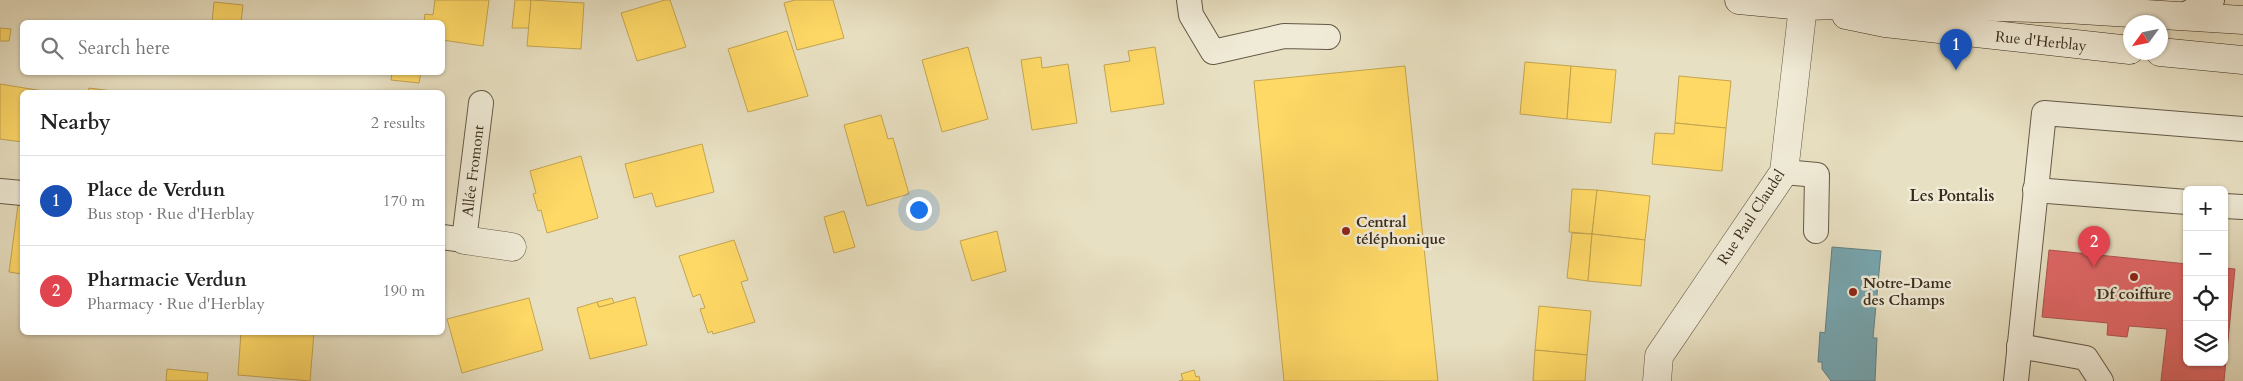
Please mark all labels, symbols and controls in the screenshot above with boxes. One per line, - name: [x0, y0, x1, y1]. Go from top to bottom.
- north arrow: [2123, 15, 2168, 60]
- search box: [20, 20, 445, 75]
- street label: Rue d'Herblay: [1994, 26, 2088, 56]
- pin: 1: [1940, 29, 1972, 70]
- icon: search: [38, 34, 66, 62]
- text: Search here: [78, 35, 170, 61]
- text: Nearby: [40, 108, 111, 137]
- text: 2 results: [371, 112, 425, 134]
- street label: Allée Fromont: [457, 124, 489, 218]
- street label: Rue Paul Claudel: [1713, 165, 1789, 268]
- text: Place de Verdun: [87, 177, 225, 203]
- district label: Les Pontalis: [1910, 185, 1994, 207]
- map controls: [2183, 186, 2228, 366]
- button: +: [2183, 186, 2228, 231]
- text: 1: [52, 190, 60, 212]
- text: 170 m: [383, 190, 425, 212]
- your location: [906, 197, 932, 223]
- text: Bus stop · Rue d'Herblay: [87, 203, 255, 225]
- place label: Central téléphonique: [1356, 212, 1446, 249]
- marker: Central téléphonique: [1340, 225, 1352, 237]
- pin: 2: [2078, 226, 2110, 267]
- button: −: [2183, 231, 2228, 276]
- text: Pharmacie Verdun: [87, 267, 247, 293]
- marker: Df coiffure: [2128, 271, 2140, 283]
- place label: Notre-Dame des Champs: [1863, 273, 1952, 310]
- button: locate: [2183, 276, 2228, 321]
- text: 2: [52, 280, 60, 302]
- text: 190 m: [383, 280, 425, 302]
- place label: Df coiffure: [2097, 284, 2171, 304]
- marker: Notre-Dame des Champs: [1847, 286, 1859, 298]
- text: Pharmacy · Rue d'Herblay: [87, 293, 265, 315]
- button: layers: [2183, 321, 2228, 366]

